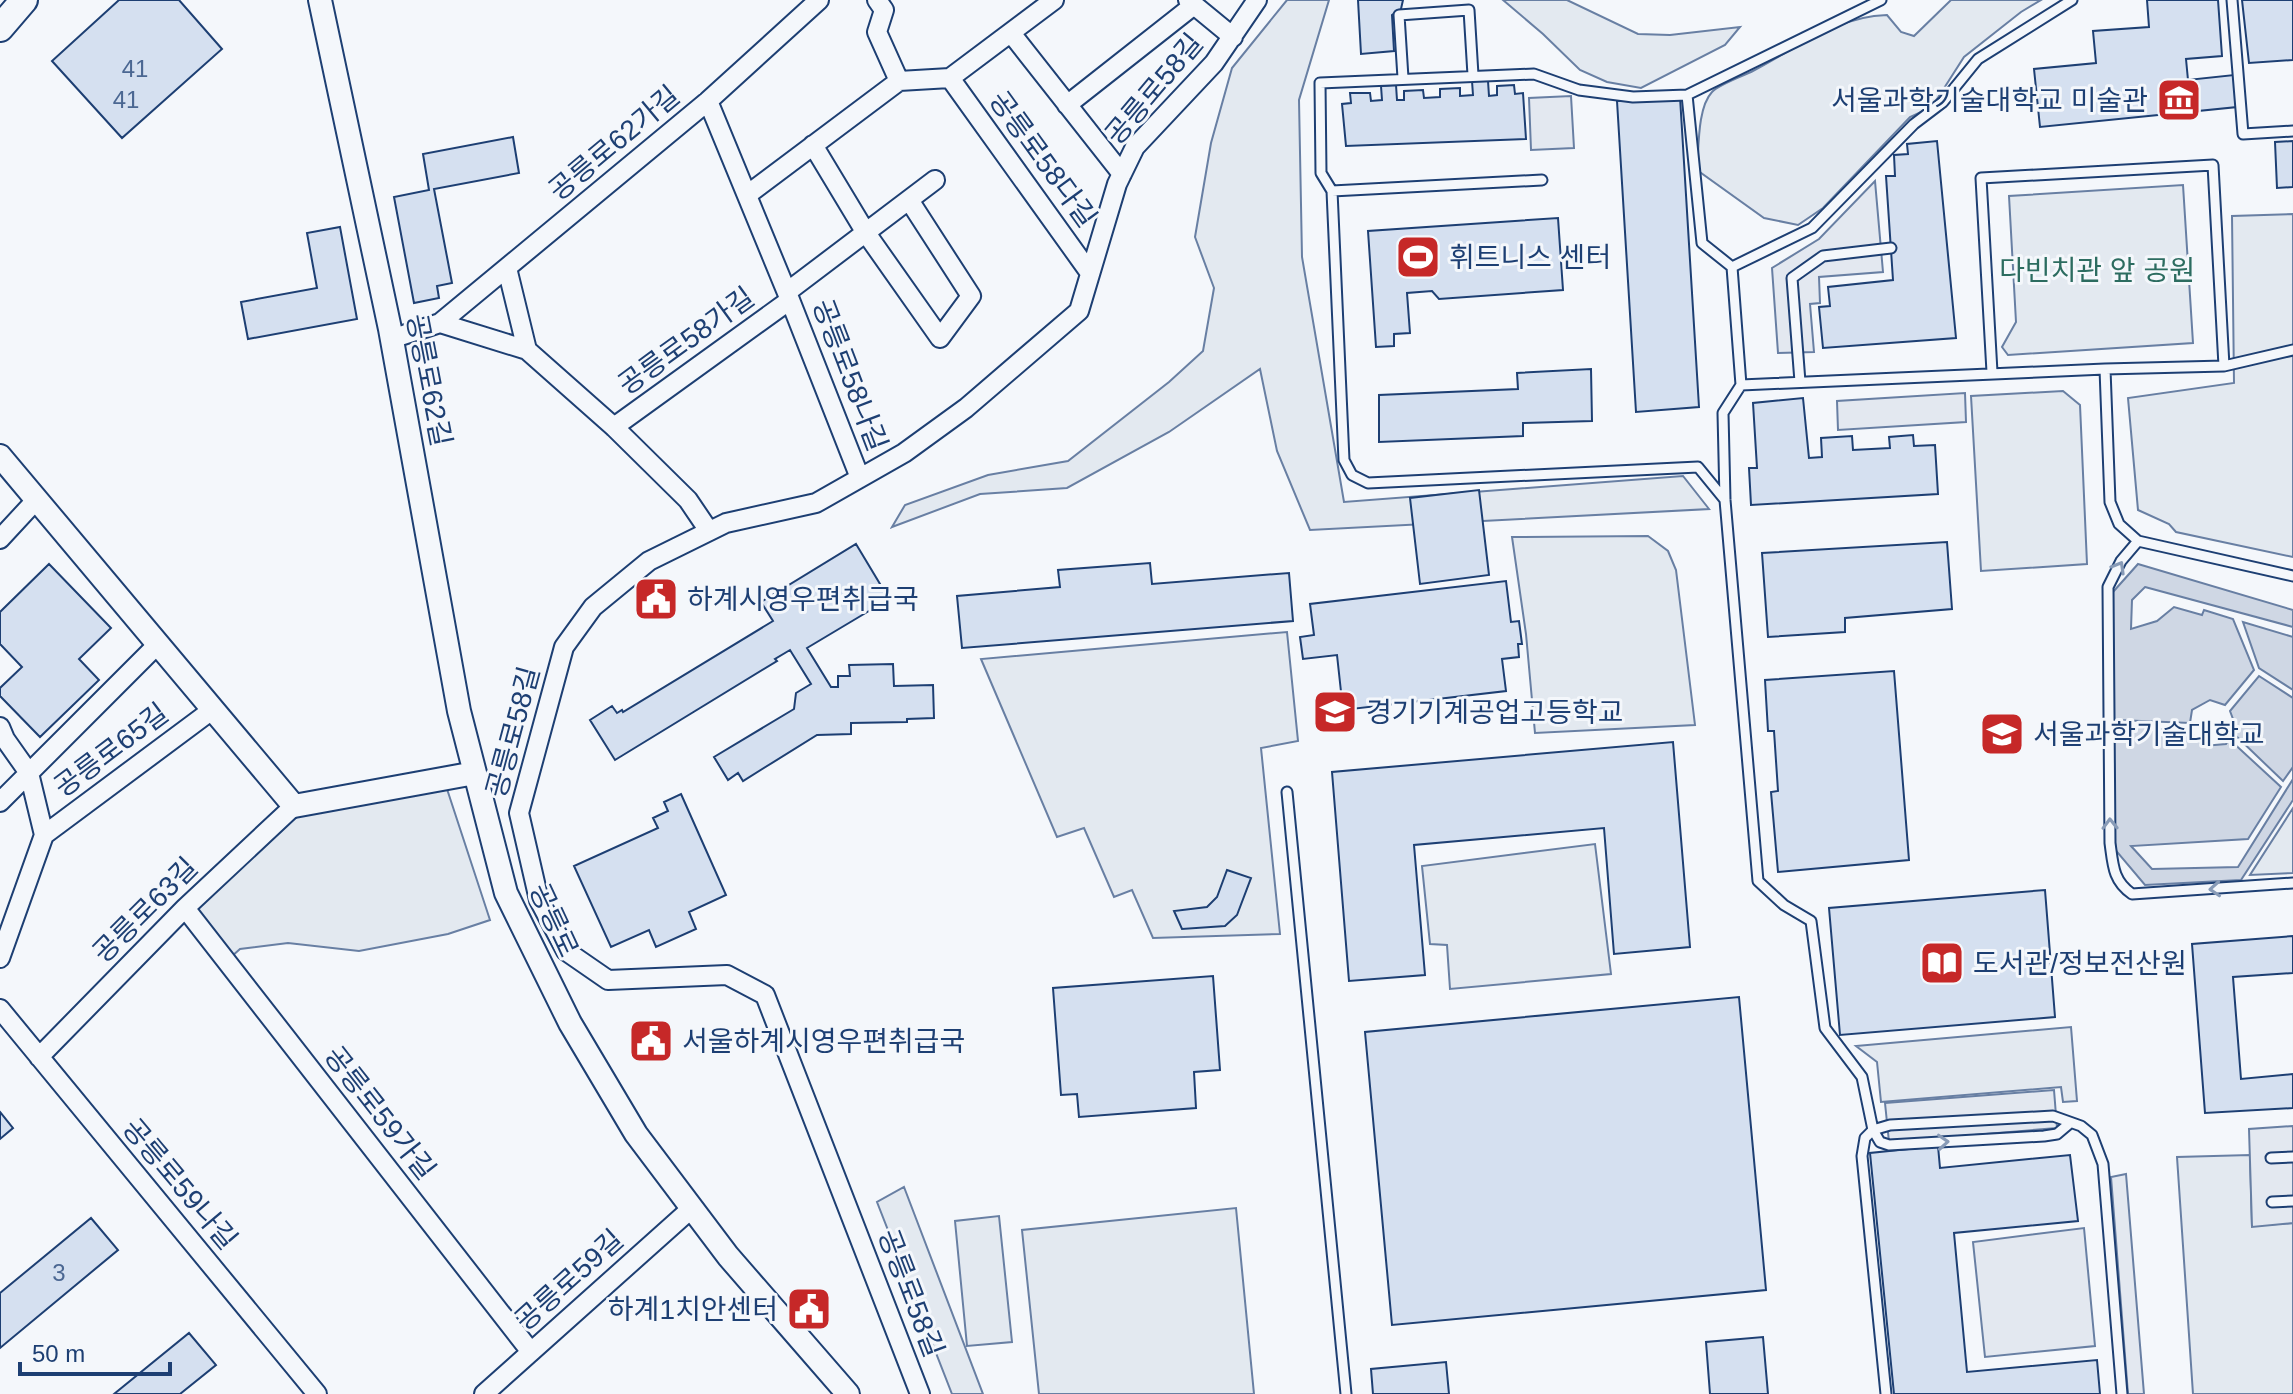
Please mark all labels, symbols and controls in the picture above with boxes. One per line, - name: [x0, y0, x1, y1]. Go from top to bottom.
- street label: 공릉로58길: [1099, 28, 1209, 150]
- house number: 41: [122, 55, 148, 82]
- museum icon: 서울과학기술대학교 미술관: [2155, 76, 2203, 124]
- street label: 공릉로62가길: [543, 80, 685, 206]
- street label: 공릉로58다길: [983, 85, 1103, 233]
- place label: 서울과학기술대학교 미술관: [1831, 85, 2148, 116]
- house number: 41: [113, 86, 139, 113]
- sports icon: 휘트니스 센터: [1394, 233, 1442, 281]
- place label: 휘트니스 센터: [1449, 242, 1611, 273]
- park label: 다빈치관 앞 공원: [1999, 255, 2195, 286]
- street label: 공릉로58가길: [612, 281, 760, 401]
- street label: 공릉로58나길: [807, 295, 893, 455]
- street label: 공릉로62길: [401, 311, 457, 449]
- one-way arrow: [2109, 561, 2125, 576]
- public building icon: 하계시영우편취급국: [632, 575, 680, 623]
- place label: 하계시영우편취급국: [687, 584, 919, 615]
- street label: 공릉로58길: [481, 663, 545, 801]
- school or university icon: 경기기계공업고등학교: [1311, 688, 1359, 736]
- street label: 공릉로65길: [48, 697, 174, 803]
- place label: 경기기계공업고등학교: [1366, 697, 1624, 728]
- school or university icon: 서울과학기술대학교: [1978, 710, 2026, 758]
- place label: 서울과학기술대학교: [2033, 719, 2265, 750]
- one-way arrow: [2101, 817, 2118, 830]
- street label: 공릉로63길: [87, 852, 203, 968]
- street label: 공릉로: [524, 878, 584, 962]
- one-way arrow: [2208, 880, 2221, 897]
- library icon: 도서관/정보전산원: [1918, 939, 1966, 987]
- place label: 도서관/정보전산원: [1973, 948, 2187, 979]
- public building icon: 서울하계시영우편취급국: [627, 1017, 675, 1065]
- place label: 서울하계시영우편취급국: [682, 1026, 965, 1057]
- street label: 공릉로59가길: [319, 1040, 441, 1186]
- street label: 공릉로59나길: [117, 1113, 243, 1255]
- one-way arrow: [1937, 1134, 1950, 1151]
- street label: 공릉로59길: [509, 1224, 629, 1336]
- street label: 공릉로58길: [872, 1225, 950, 1361]
- house number: 3: [52, 1259, 66, 1286]
- public building icon: 하계1치안센터: [785, 1285, 833, 1333]
- place label: 하계1치안센터: [608, 1294, 778, 1325]
- scale bar: [20, 1326, 170, 1376]
- text: 50 m: [32, 1340, 85, 1367]

